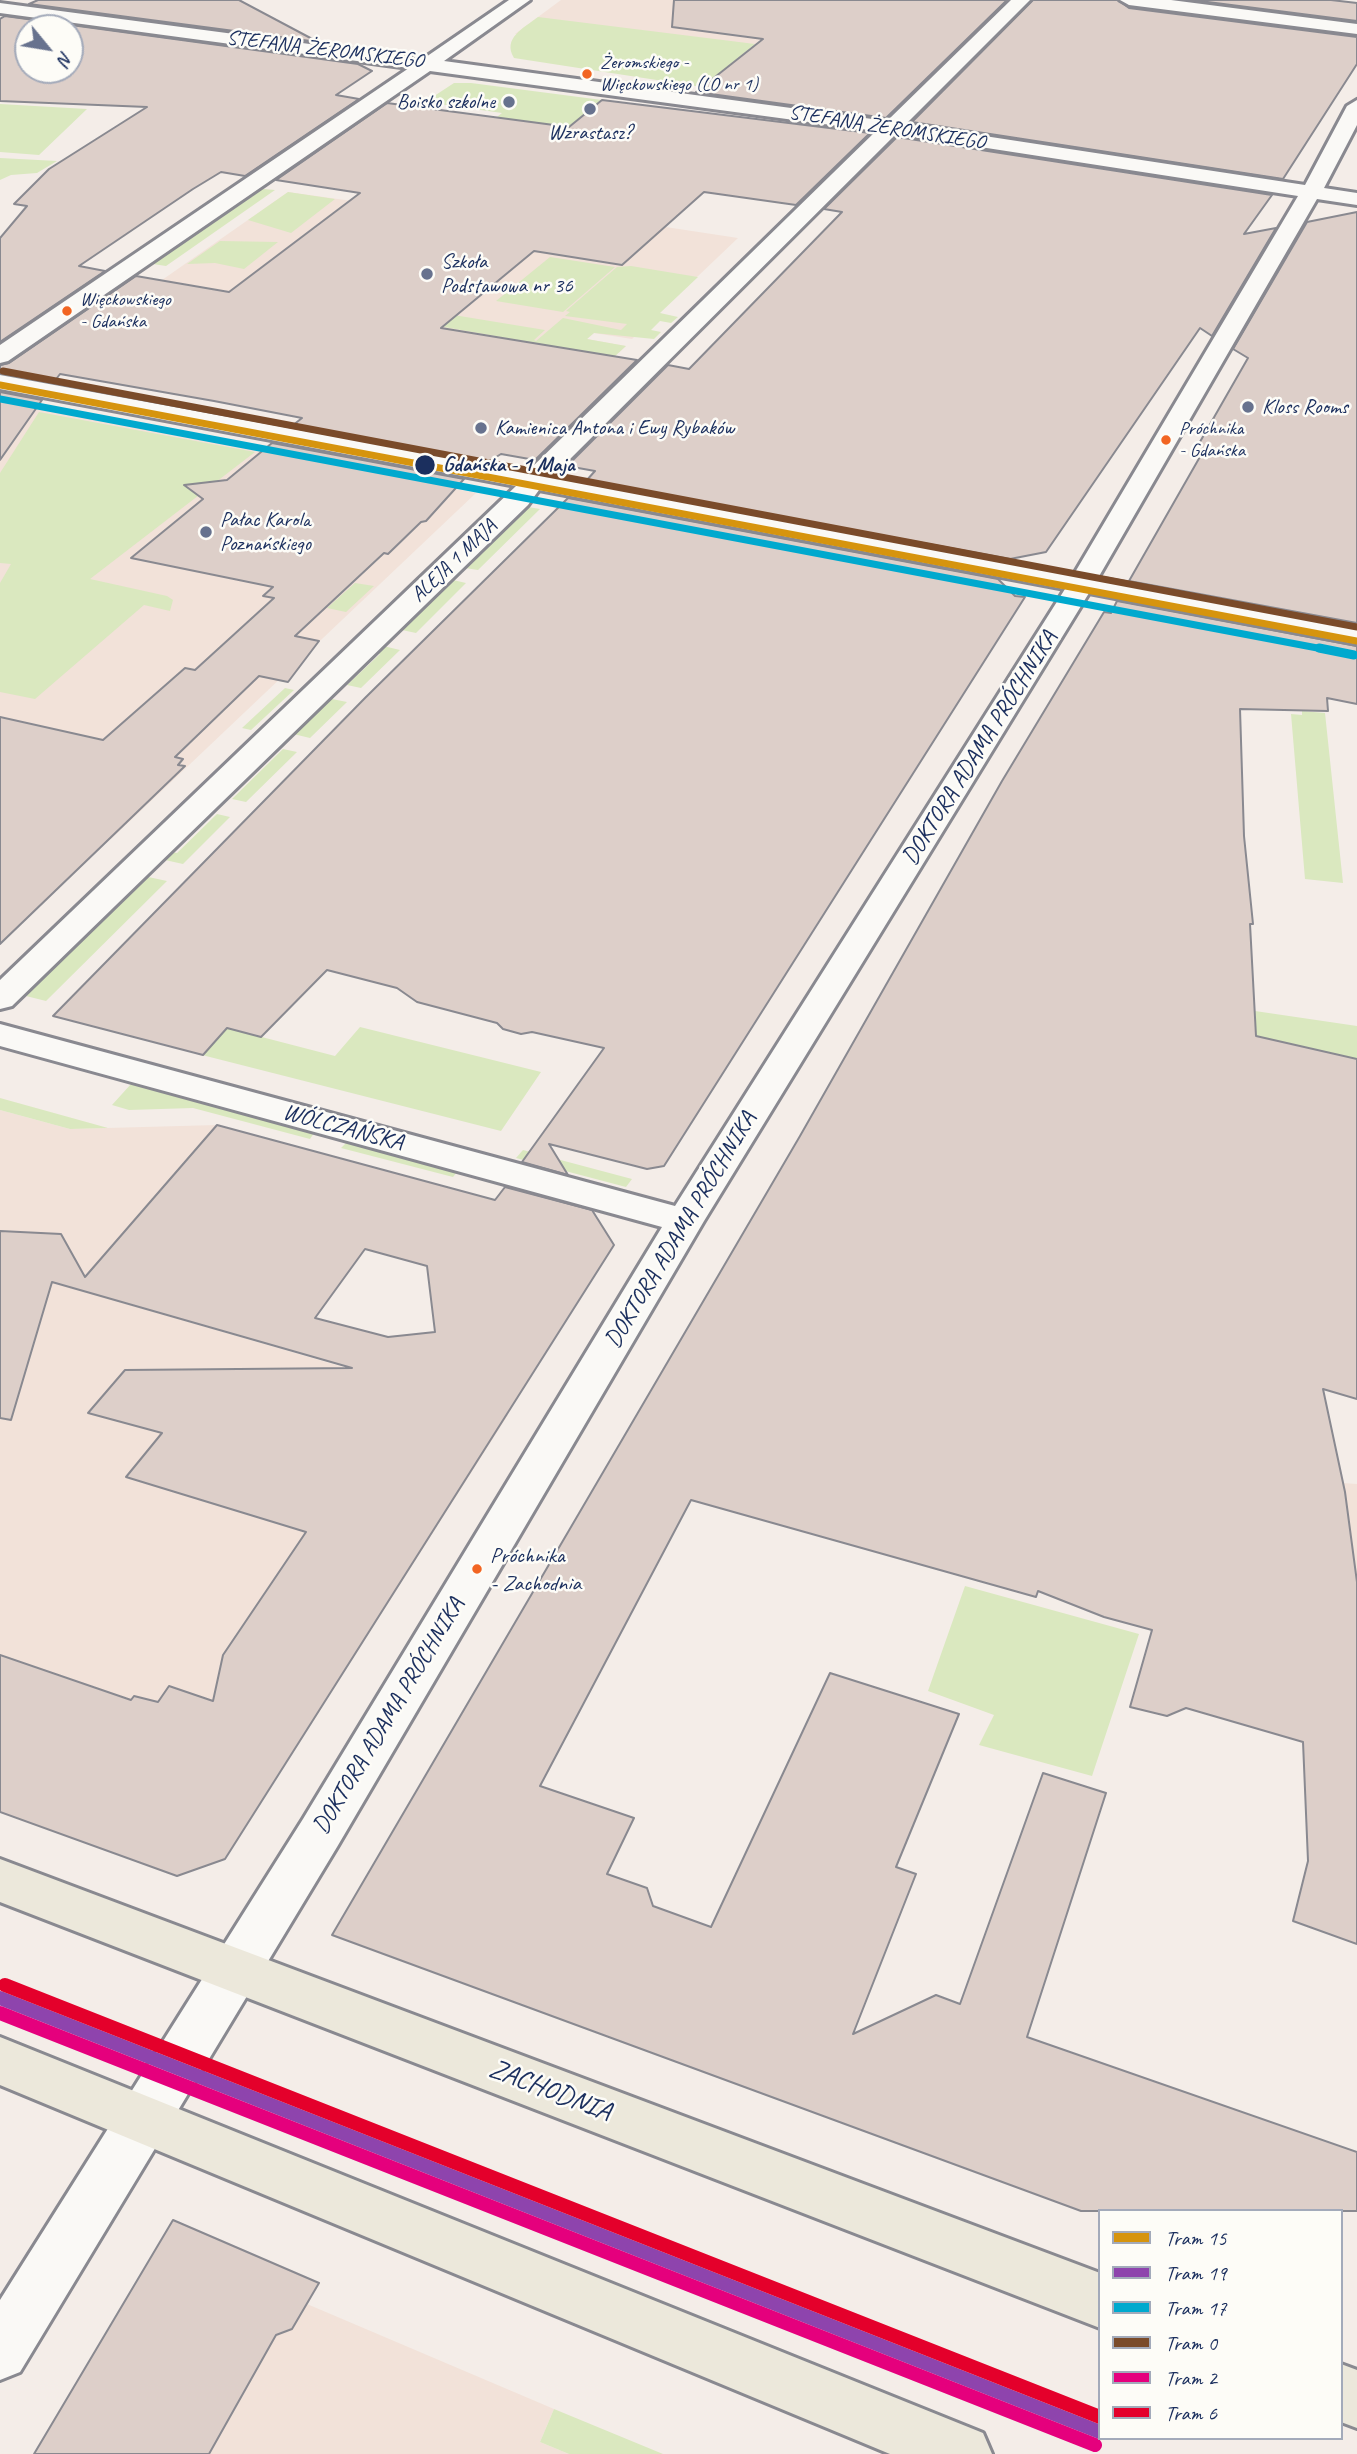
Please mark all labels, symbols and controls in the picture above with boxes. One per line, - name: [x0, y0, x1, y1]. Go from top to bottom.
- north arrow: [14, 14, 84, 84]
- street label: STEFANA ŻEROMSKIEGO: [225, 25, 425, 75]
- text: N: [52, 47, 79, 70]
- place label: Żeromskiego - Więckowskiego (LO nr 1): [600, 52, 758, 96]
- marker: Żeromskiego - Więckowskiego (LO nr 1): [580, 67, 594, 81]
- place label: Boisko szkolne: [397, 89, 495, 115]
- marker: Boisko szkolne: [501, 94, 517, 110]
- street label: STEFANA ŻEROMSKIEGO: [787, 100, 987, 156]
- marker: Wzrastasz?: [582, 101, 598, 117]
- place label: Wzrastasz?: [548, 120, 632, 146]
- place label: Szkoła Podstawowa nr 36: [441, 249, 573, 299]
- marker: Szkoła Podstawowa nr 36: [419, 266, 435, 282]
- place label: Więckowskiego - Gdańska: [80, 289, 171, 333]
- marker: Więckowskiego - Gdańska: [60, 304, 74, 318]
- place label: Kloss Rooms: [1262, 394, 1348, 420]
- marker: Kloss Rooms: [1240, 399, 1256, 415]
- place label: Kamienica Antona i Ewy Rybaków: [495, 415, 734, 441]
- place label: Próchnika - Gdańska: [1179, 418, 1245, 462]
- marker: Kamienica Antona i Ewy Rybaków: [473, 420, 489, 436]
- marker: Próchnika - Gdańska: [1159, 433, 1173, 447]
- place label: Gdańska - 1 Maja: [443, 452, 575, 478]
- marker: Gdańska - 1 Maja: [413, 453, 437, 477]
- place label: Pałac Karola Poznańskiego: [220, 507, 311, 557]
- street label: ALEJA 1 MAJA: [406, 514, 502, 608]
- marker: Pałac Karola Poznańskiego: [198, 524, 214, 540]
- street label: DOKTORA ADAMA PRÓCHNIKA: [896, 626, 1064, 870]
- street label: WÓLCZAŃSKA: [280, 1098, 406, 1158]
- street label: DOKTORA ADAMA PRÓCHNIKA: [599, 1107, 763, 1353]
- place label: Próchnika - Zachodnia: [490, 1543, 581, 1594]
- marker: Próchnika - Zachodnia: [470, 1562, 484, 1576]
- street label: DOKTORA ADAMA PRÓCHNIKA: [307, 1593, 471, 1839]
- street label: ZACHODNIA: [484, 2052, 616, 2130]
- legend: [1098, 2209, 1343, 2440]
- text: Tram 15: [1165, 2225, 1226, 2251]
- text: Tram 19: [1165, 2260, 1226, 2286]
- text: Tram 17: [1165, 2295, 1226, 2321]
- text: Tram 0: [1165, 2330, 1217, 2356]
- text: Tram 2: [1165, 2365, 1217, 2391]
- text: Tram 6: [1165, 2400, 1217, 2426]

